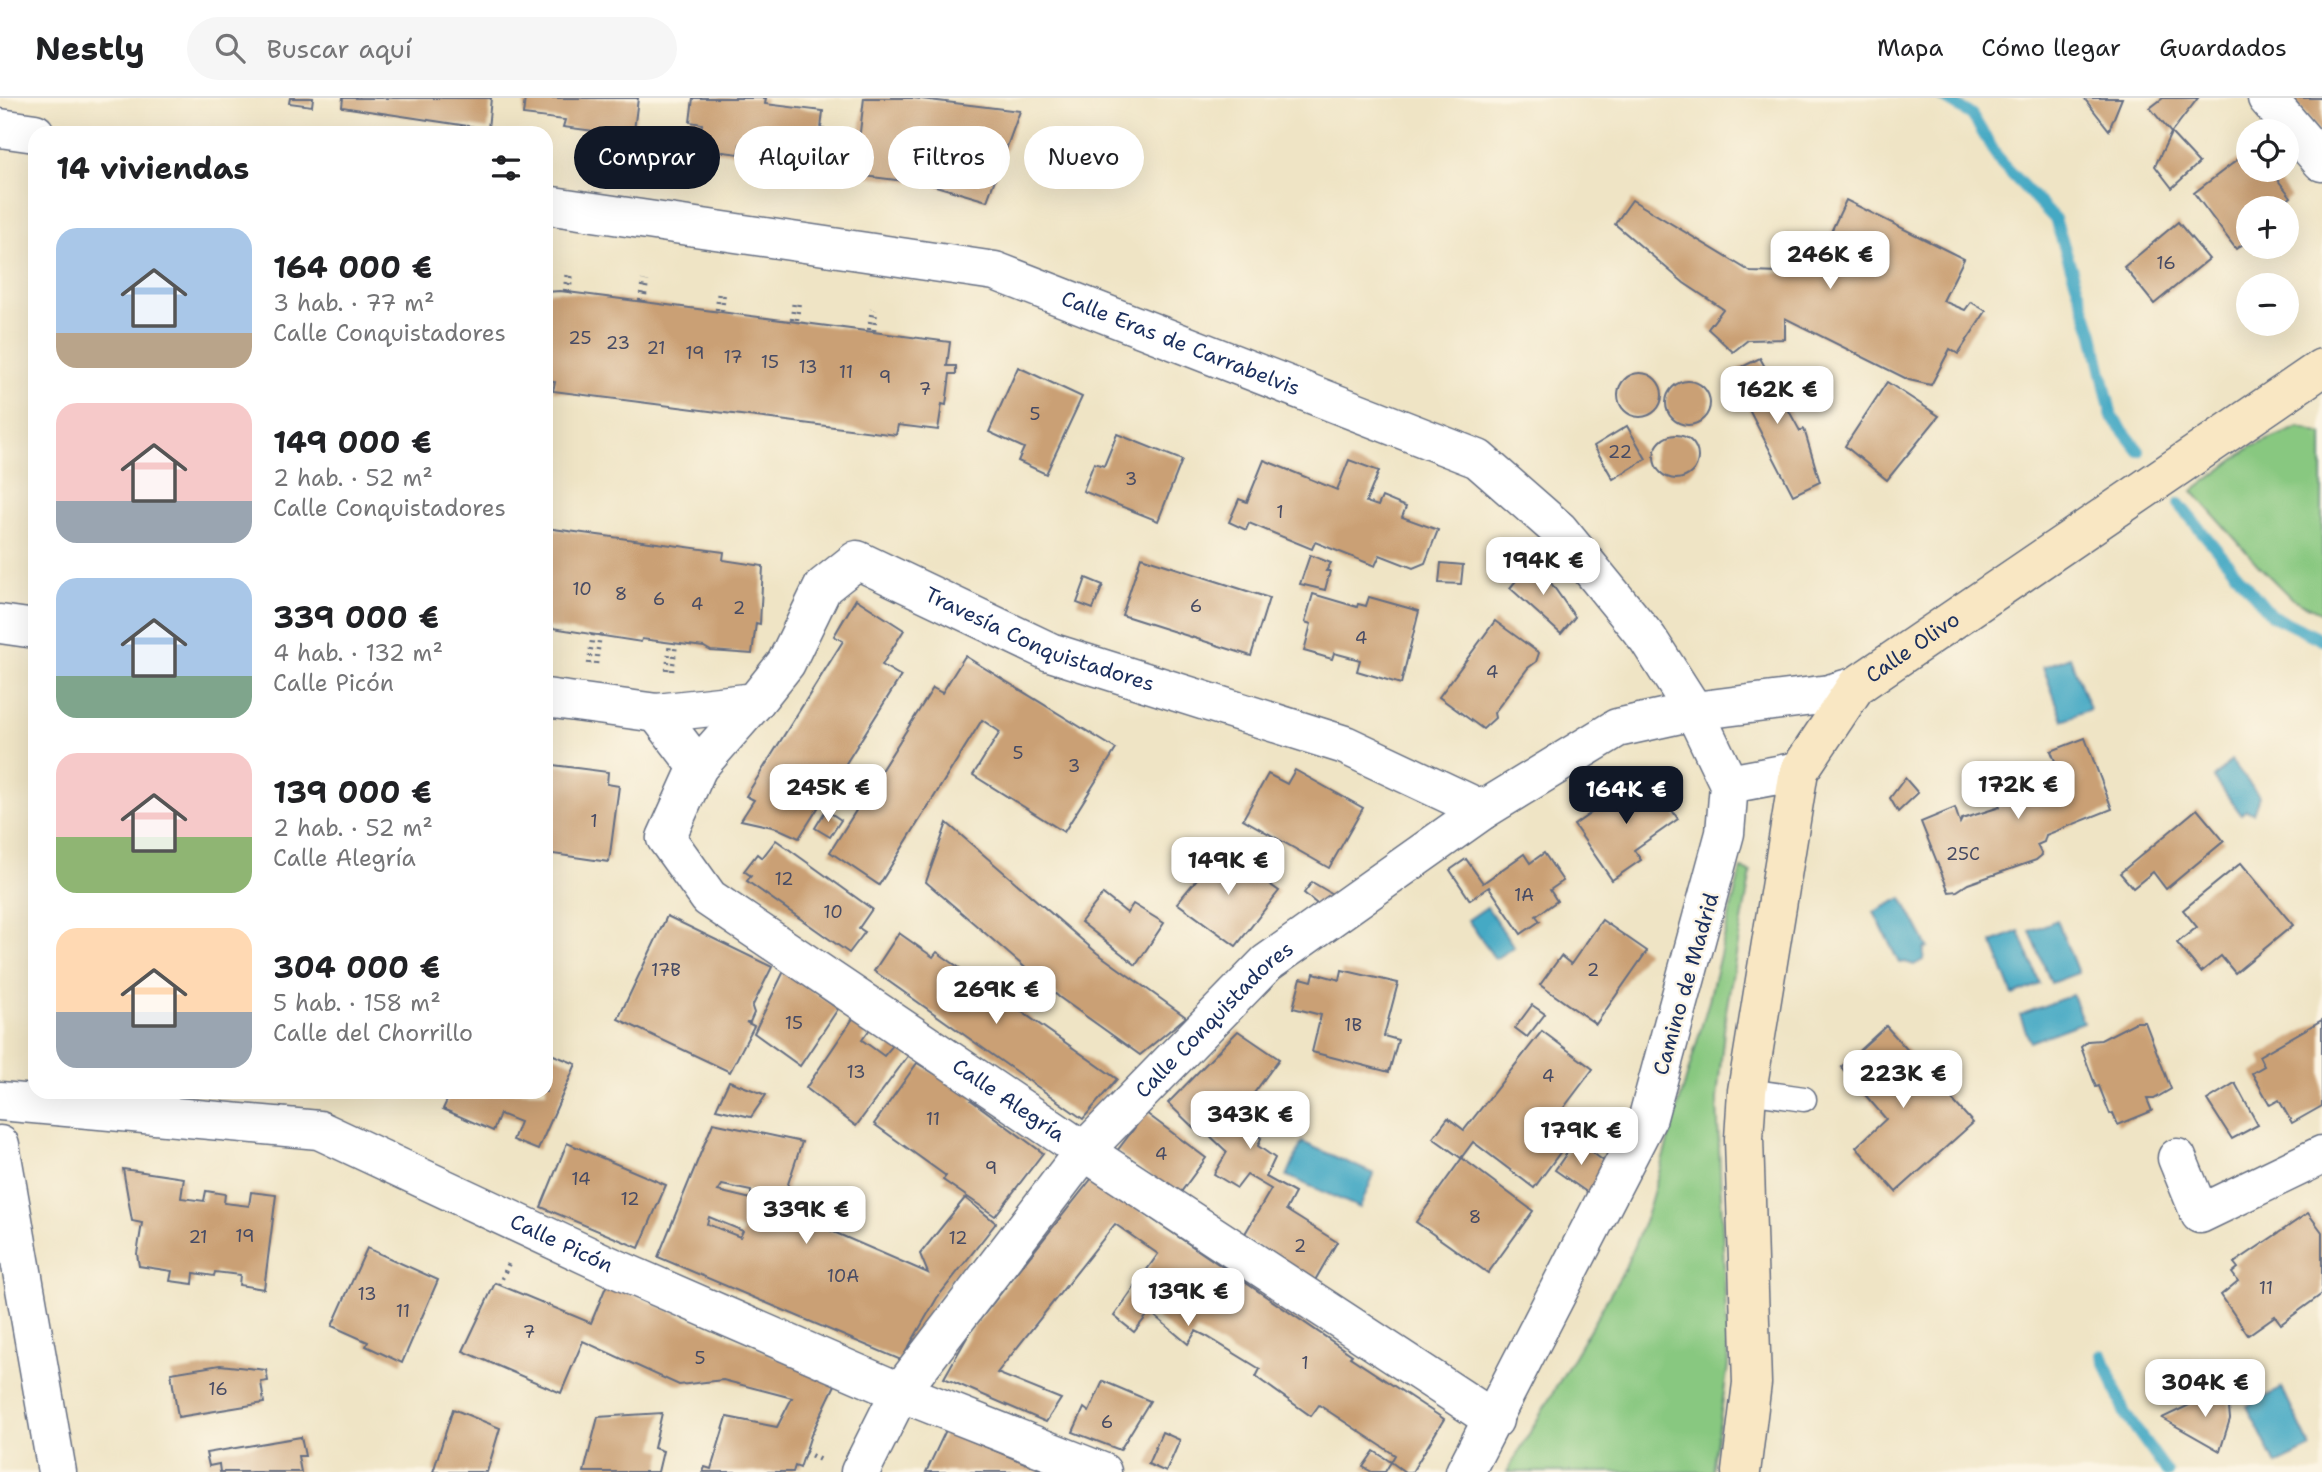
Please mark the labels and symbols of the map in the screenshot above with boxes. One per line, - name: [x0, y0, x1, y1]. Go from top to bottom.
- pin: 246K €: [1773, 232, 1887, 291]
- house number: 16: [2156, 251, 2176, 275]
- street label: Calle Eras de Carrabelvis: [1057, 284, 1304, 402]
- house number: 25: [568, 326, 592, 350]
- house number: 23: [606, 331, 630, 355]
- house number: 21: [646, 336, 666, 360]
- house number: 19: [685, 341, 705, 365]
- house number: 17: [723, 345, 743, 369]
- house number: 15: [761, 350, 779, 374]
- house number: 13: [798, 355, 818, 379]
- house number: 11: [839, 360, 853, 384]
- house number: 9: [879, 365, 891, 389]
- pin: 162K €: [1720, 366, 1834, 426]
- house number: 7: [919, 377, 931, 401]
- house number: 5: [1029, 402, 1041, 426]
- house number: 22: [1608, 440, 1632, 464]
- house number: 3: [1125, 467, 1137, 491]
- house number: 1: [1276, 500, 1284, 524]
- pin: 194K €: [1486, 538, 1600, 597]
- house number: 10: [572, 577, 592, 601]
- street label: Travesía Conquistadores: [920, 580, 1158, 698]
- house number: 8: [615, 582, 627, 606]
- house number: 6: [653, 587, 665, 611]
- house number: 4: [691, 592, 703, 616]
- house number: 6: [1190, 594, 1202, 618]
- house number: 2: [733, 596, 745, 620]
- street label: Calle Olivo: [1860, 605, 1965, 689]
- house number: 4: [1355, 626, 1367, 650]
- house number: 4: [1486, 660, 1498, 684]
- house number: 5: [1012, 741, 1024, 765]
- house number: 3: [1068, 754, 1080, 778]
- pin: 172K €: [1961, 762, 2075, 821]
- pin: 245K €: [771, 764, 885, 824]
- pin: 164K €: [1569, 766, 1683, 826]
- house number: 1: [590, 809, 598, 833]
- pin: 149K €: [1171, 838, 1285, 897]
- house number: 25C: [1946, 842, 1980, 866]
- house number: 12: [774, 867, 794, 891]
- house number: 1A: [1514, 883, 1534, 907]
- street label: Camino de Madrid: [1647, 890, 1725, 1078]
- house number: 10: [823, 900, 843, 924]
- street label: Calle Conquistadores: [1129, 935, 1299, 1104]
- house number: 17B: [651, 958, 681, 982]
- house number: 2: [1587, 958, 1599, 982]
- pin: 269K €: [939, 967, 1053, 1026]
- house number: 15: [785, 1011, 803, 1035]
- house number: 1B: [1344, 1013, 1362, 1037]
- pin: 223K €: [1846, 1051, 1960, 1110]
- street label: Calle Alegría: [947, 1052, 1071, 1148]
- house number: 13: [846, 1060, 866, 1084]
- house number: 4: [1542, 1064, 1554, 1088]
- pin: 343K €: [1193, 1091, 1307, 1151]
- house number: 11: [926, 1107, 940, 1131]
- pin: 179K €: [1524, 1108, 1638, 1167]
- house number: 4: [1155, 1142, 1167, 1166]
- house number: 9: [985, 1156, 997, 1180]
- house number: 14: [571, 1167, 591, 1191]
- pin: 339K €: [749, 1186, 863, 1246]
- house number: 12: [620, 1187, 640, 1211]
- house number: 8: [1469, 1205, 1481, 1229]
- street label: Calle Picón: [506, 1207, 618, 1279]
- house number: 19: [235, 1224, 255, 1248]
- house number: 21: [188, 1225, 208, 1249]
- house number: 12: [948, 1226, 968, 1250]
- house number: 2: [1294, 1234, 1306, 1258]
- house number: 10A: [827, 1264, 859, 1288]
- pin: 139K €: [1131, 1268, 1245, 1328]
- house number: 11: [2259, 1276, 2273, 1300]
- house number: 13: [357, 1282, 377, 1306]
- house number: 11: [396, 1299, 410, 1323]
- house number: 7: [523, 1320, 535, 1344]
- house number: 5: [694, 1346, 706, 1370]
- house number: 1: [1301, 1351, 1309, 1375]
- pin: 304K €: [2148, 1360, 2262, 1419]
- house number: 16: [208, 1377, 228, 1401]
- house number: 6: [1101, 1410, 1113, 1434]

